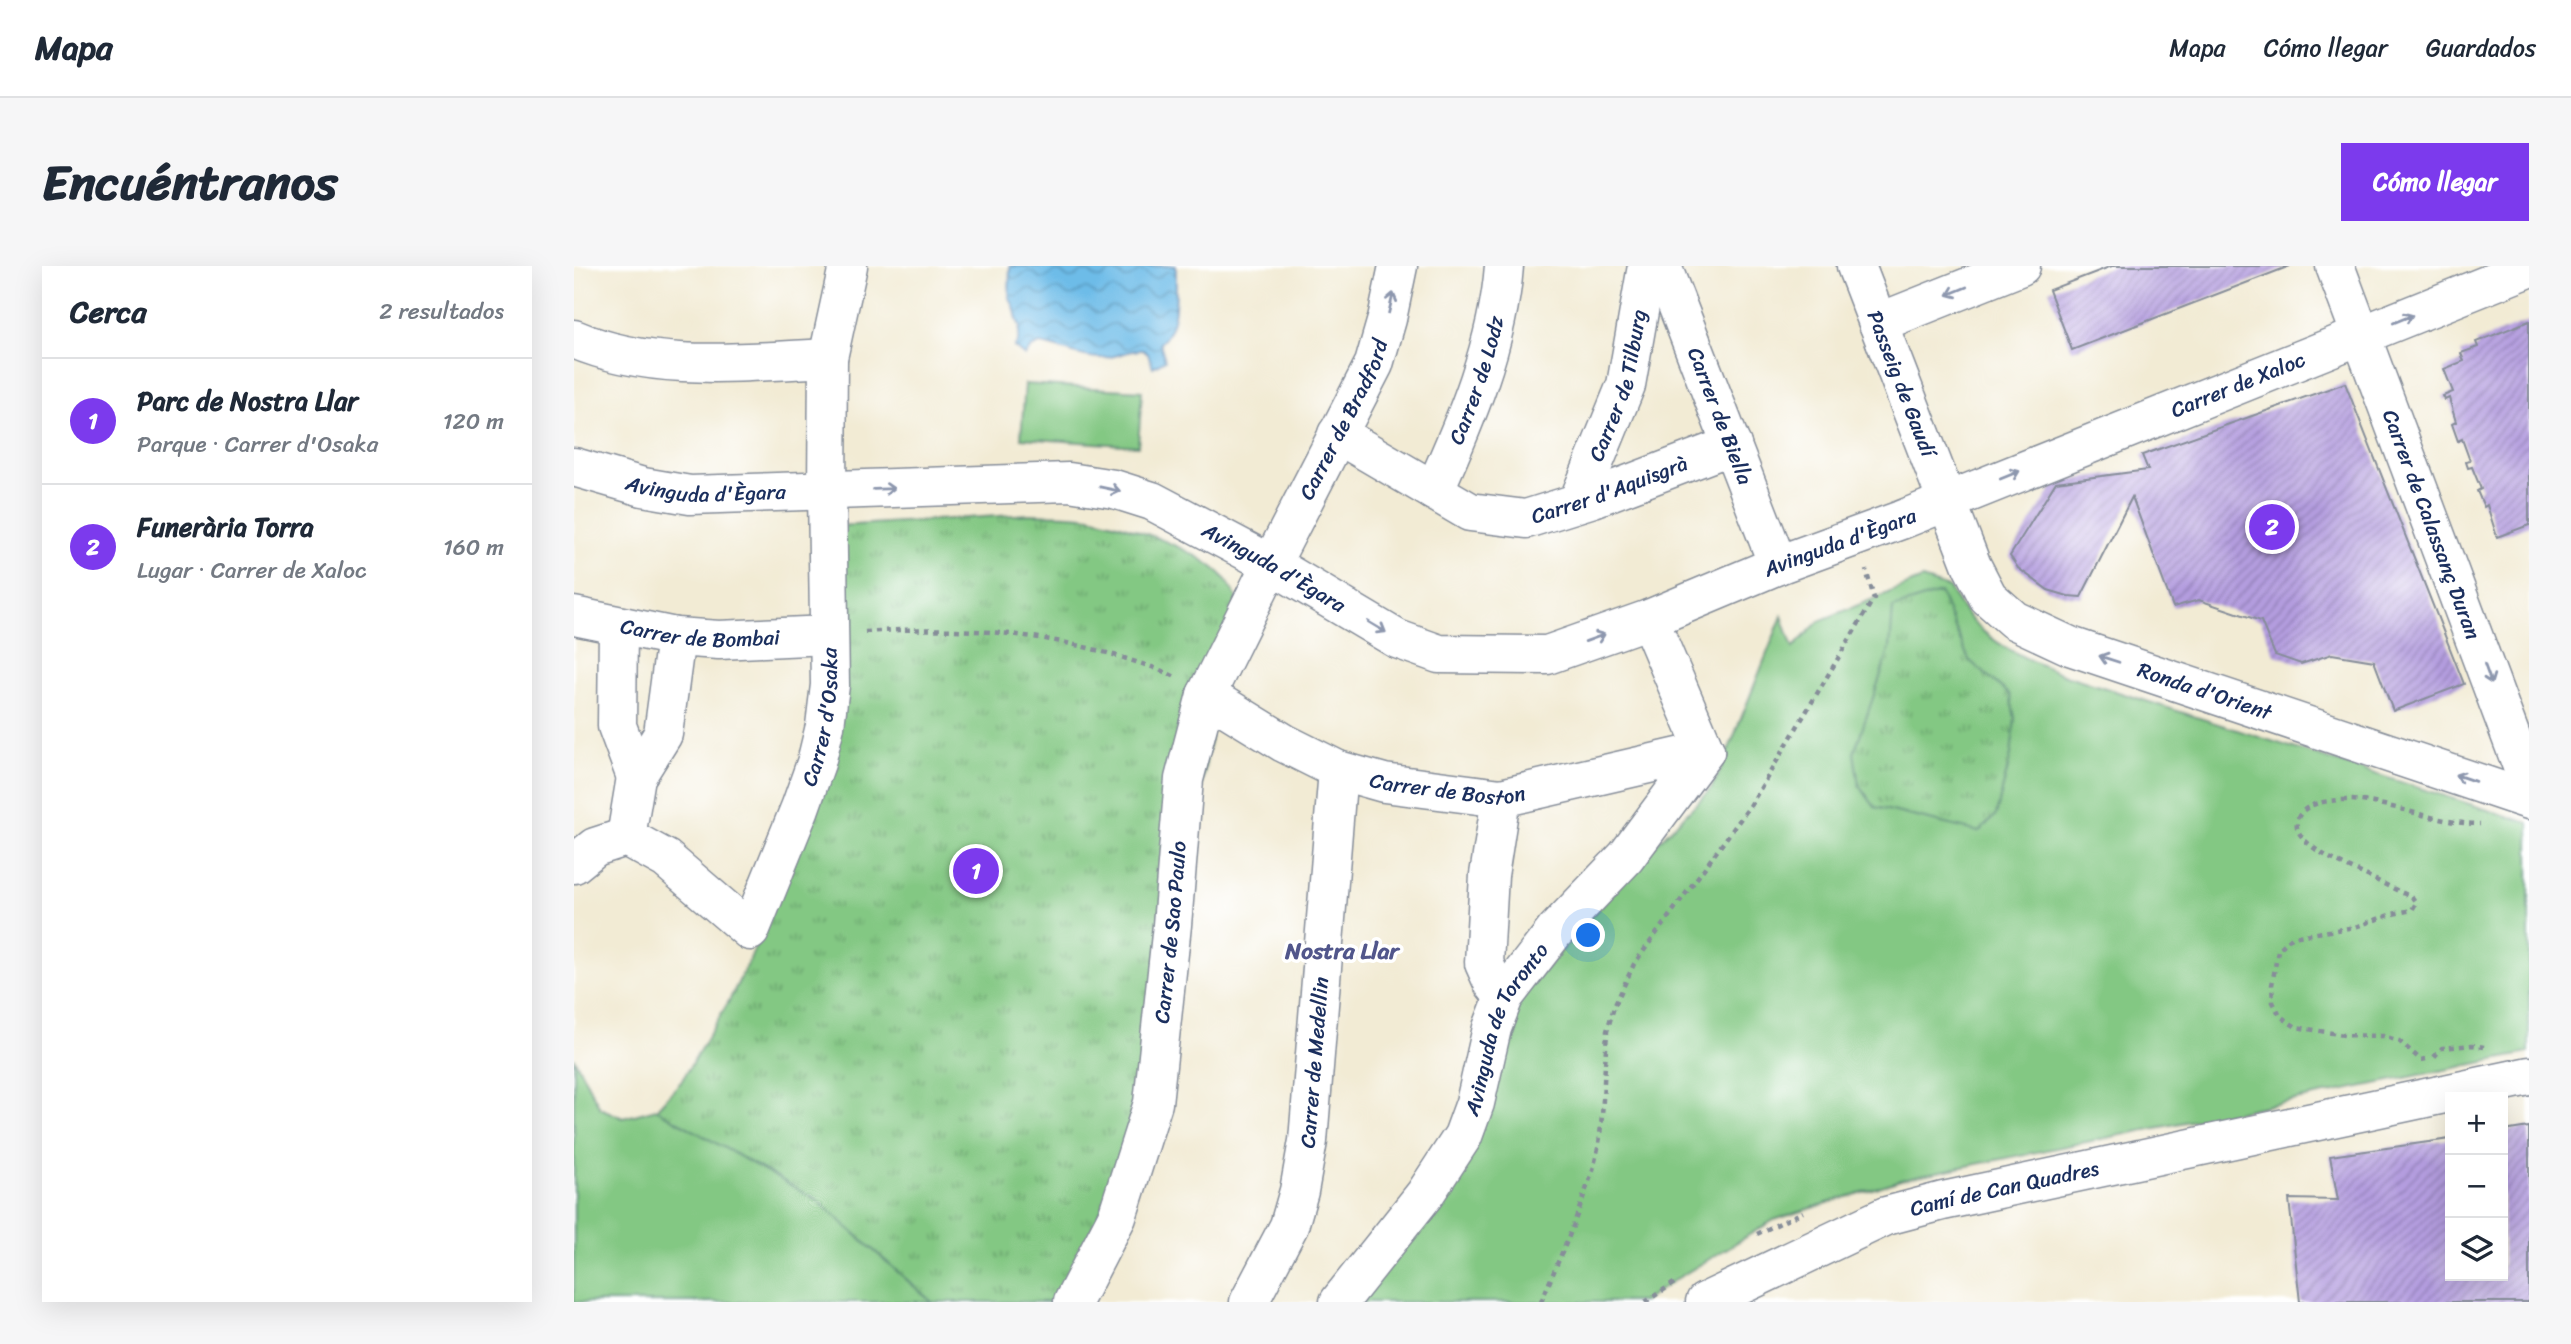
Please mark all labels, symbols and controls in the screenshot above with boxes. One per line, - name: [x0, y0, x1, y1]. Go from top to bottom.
- text: Mapa: [35, 19, 112, 77]
- text: Mapa: [2169, 27, 2226, 69]
- text: Cómo llegar: [2264, 27, 2388, 69]
- text: Guardados: [2426, 27, 2536, 69]
- text: Encuéntranos: [42, 139, 338, 226]
- button: Cómo llegar: [2341, 143, 2529, 221]
- text: Cerca: [70, 285, 146, 339]
- one-way arrow: [1947, 286, 1969, 299]
- text: 2 resultados: [379, 291, 504, 332]
- one-way arrow: [1385, 292, 1398, 315]
- street label: Passeig de Gaudí: [1856, 305, 1948, 464]
- street label: Carrer de Tilburg: [1578, 306, 1658, 467]
- one-way arrow: [2392, 311, 2414, 324]
- street label: Carrer de Lodz: [1437, 312, 1515, 451]
- street label: Carrer de Bradford: [1288, 333, 1400, 507]
- street label: Carrer de Xaloc: [2165, 340, 2312, 429]
- street label: Carrer de Biella: [1676, 342, 1764, 491]
- text: Parc de Nostra Llar: [137, 378, 358, 424]
- text: 1: [88, 401, 98, 442]
- text: 120 m: [443, 401, 504, 442]
- street label: Carrer de Calassanç Duran: [2371, 404, 2492, 645]
- text: Parque · Carrer d'Osaka: [137, 424, 378, 465]
- street label: Carrer d'Aquisgrà: [1526, 444, 1694, 535]
- street label: Avinguda d'Ègara: [620, 464, 787, 514]
- one-way arrow: [1998, 468, 2020, 481]
- one-way arrow: [872, 482, 895, 495]
- one-way arrow: [1098, 482, 1121, 496]
- street label: Avinguda d'Ègara: [1757, 497, 1923, 588]
- pin: 2: [2249, 501, 2295, 553]
- text: Funerària Torra: [137, 504, 314, 550]
- street label: Avinguda d'Ègara: [1194, 511, 1354, 624]
- text: 2: [86, 527, 100, 568]
- text: 160 m: [443, 527, 504, 568]
- text: Lugar · Carrer de Xaloc: [137, 550, 366, 591]
- street label: Carrer de Bombai: [617, 607, 782, 659]
- one-way arrow: [1366, 620, 1386, 634]
- one-way arrow: [1584, 631, 1606, 643]
- street label: Carrer d'Osaka: [790, 647, 849, 792]
- street label: Ronda d'Orient: [2133, 651, 2278, 732]
- one-way arrow: [2099, 652, 2121, 664]
- one-way arrow: [2483, 663, 2495, 685]
- street label: Carrer de Boston: [1365, 761, 1529, 817]
- one-way arrow: [2454, 771, 2476, 783]
- street label: Carrer de Sao Paulo: [1143, 839, 1198, 1025]
- pin: 1: [953, 845, 999, 897]
- your location: [1571, 918, 1605, 952]
- district label: Nostra Llar: [1284, 931, 1401, 972]
- street label: Avinguda de Toronto: [1453, 934, 1559, 1122]
- street label: Carrer de Medellin: [1288, 975, 1340, 1151]
- map controls: [2445, 1092, 2508, 1281]
- button: +: [2445, 1092, 2508, 1155]
- street label: Camí de Can Quadres: [1906, 1149, 2103, 1228]
- button: −: [2445, 1155, 2508, 1218]
- button: layers: [2445, 1218, 2508, 1281]

